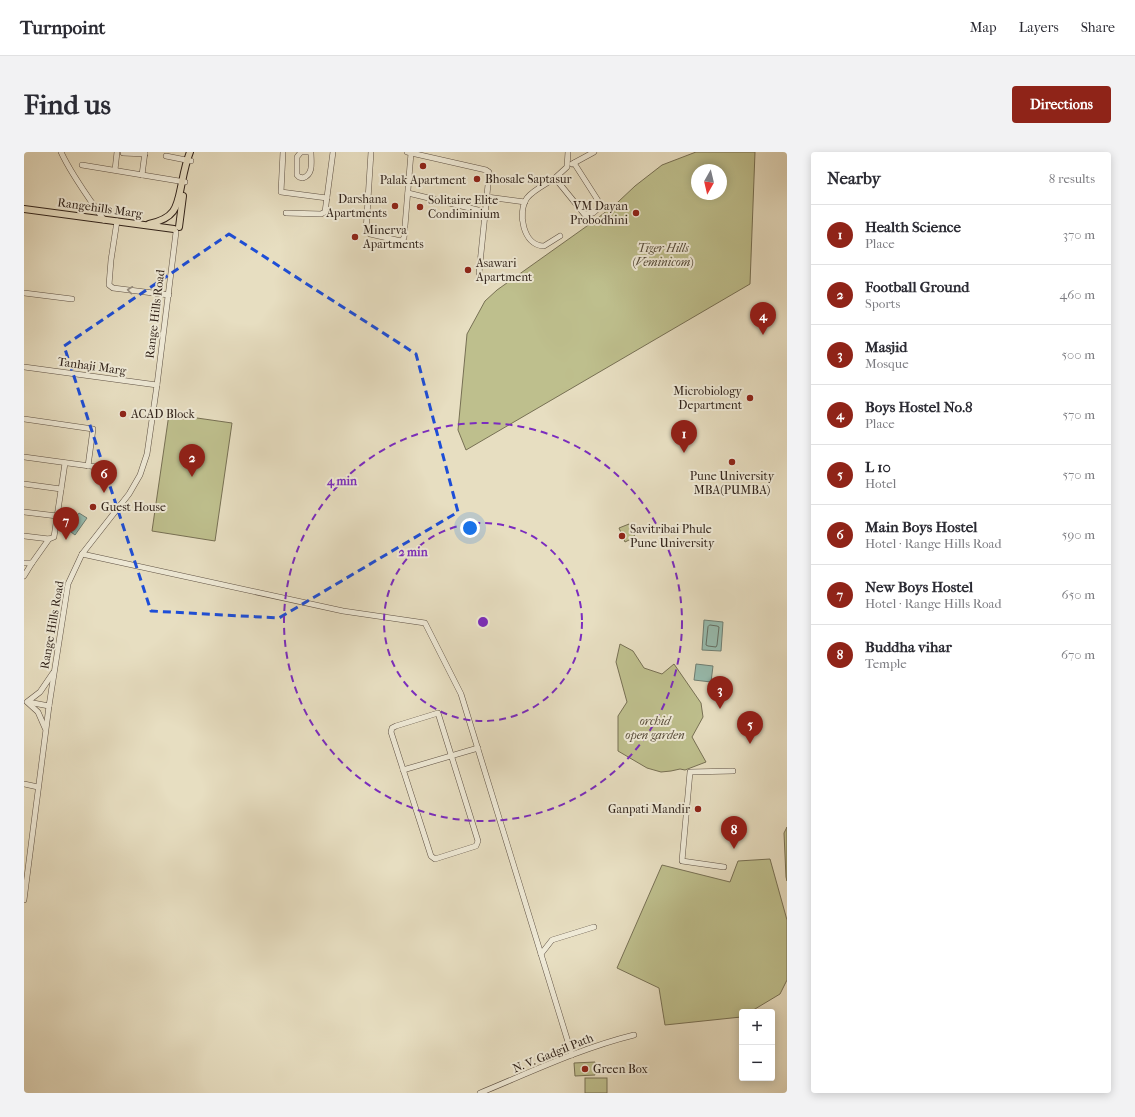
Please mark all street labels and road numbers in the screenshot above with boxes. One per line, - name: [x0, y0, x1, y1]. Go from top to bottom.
- street label: Rangehills Marg: [57, 195, 144, 221]
- street label: Range Hills Road: [143, 268, 167, 359]
- street label: Tanhaji Marg: [57, 354, 128, 378]
- street label: Range Hills Road: [37, 579, 67, 670]
- street label: N. V. Gadgil Path: [511, 1030, 596, 1076]

